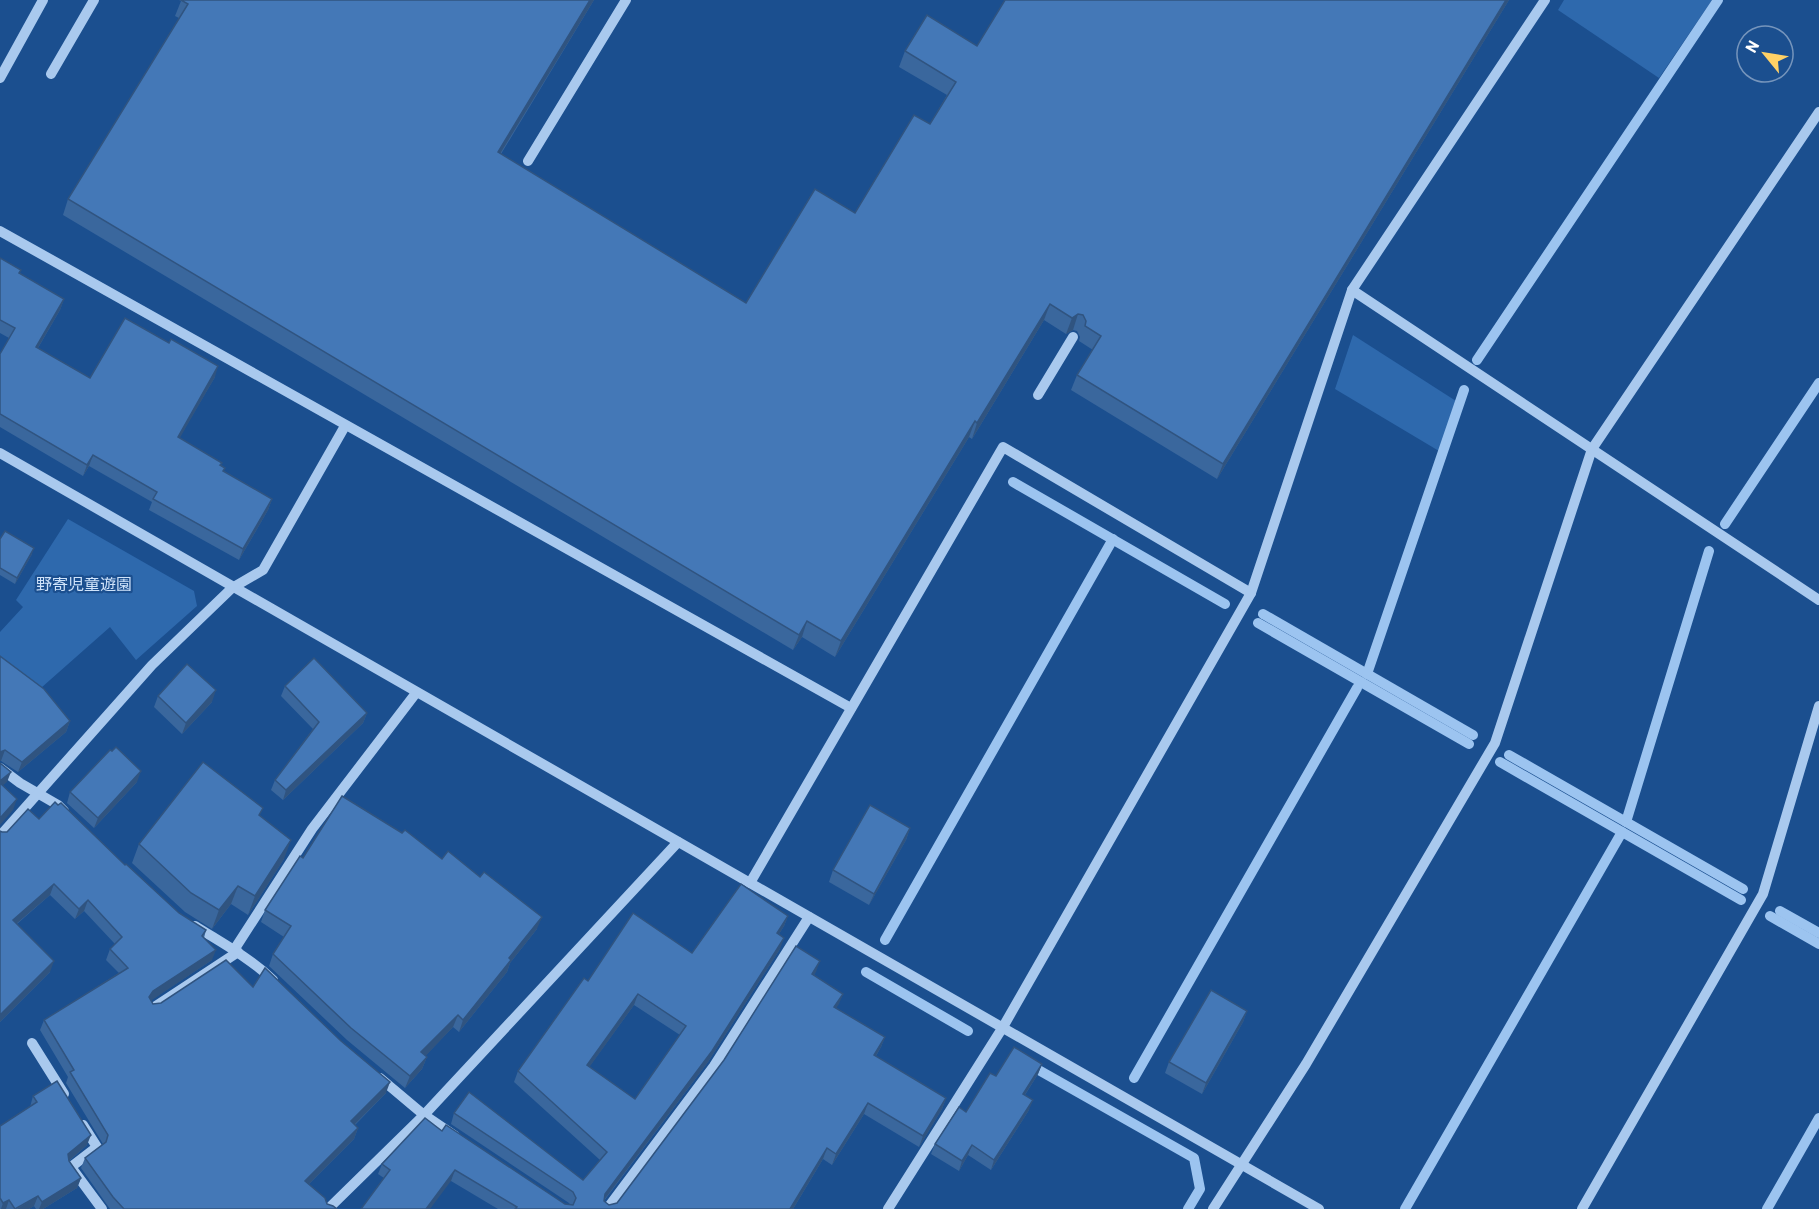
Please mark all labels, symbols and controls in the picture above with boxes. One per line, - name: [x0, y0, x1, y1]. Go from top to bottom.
- north arrow: [1735, 24, 1795, 84]
- text: N: [1741, 37, 1762, 56]
- park label: 野寄児童遊園: [36, 574, 132, 593]

